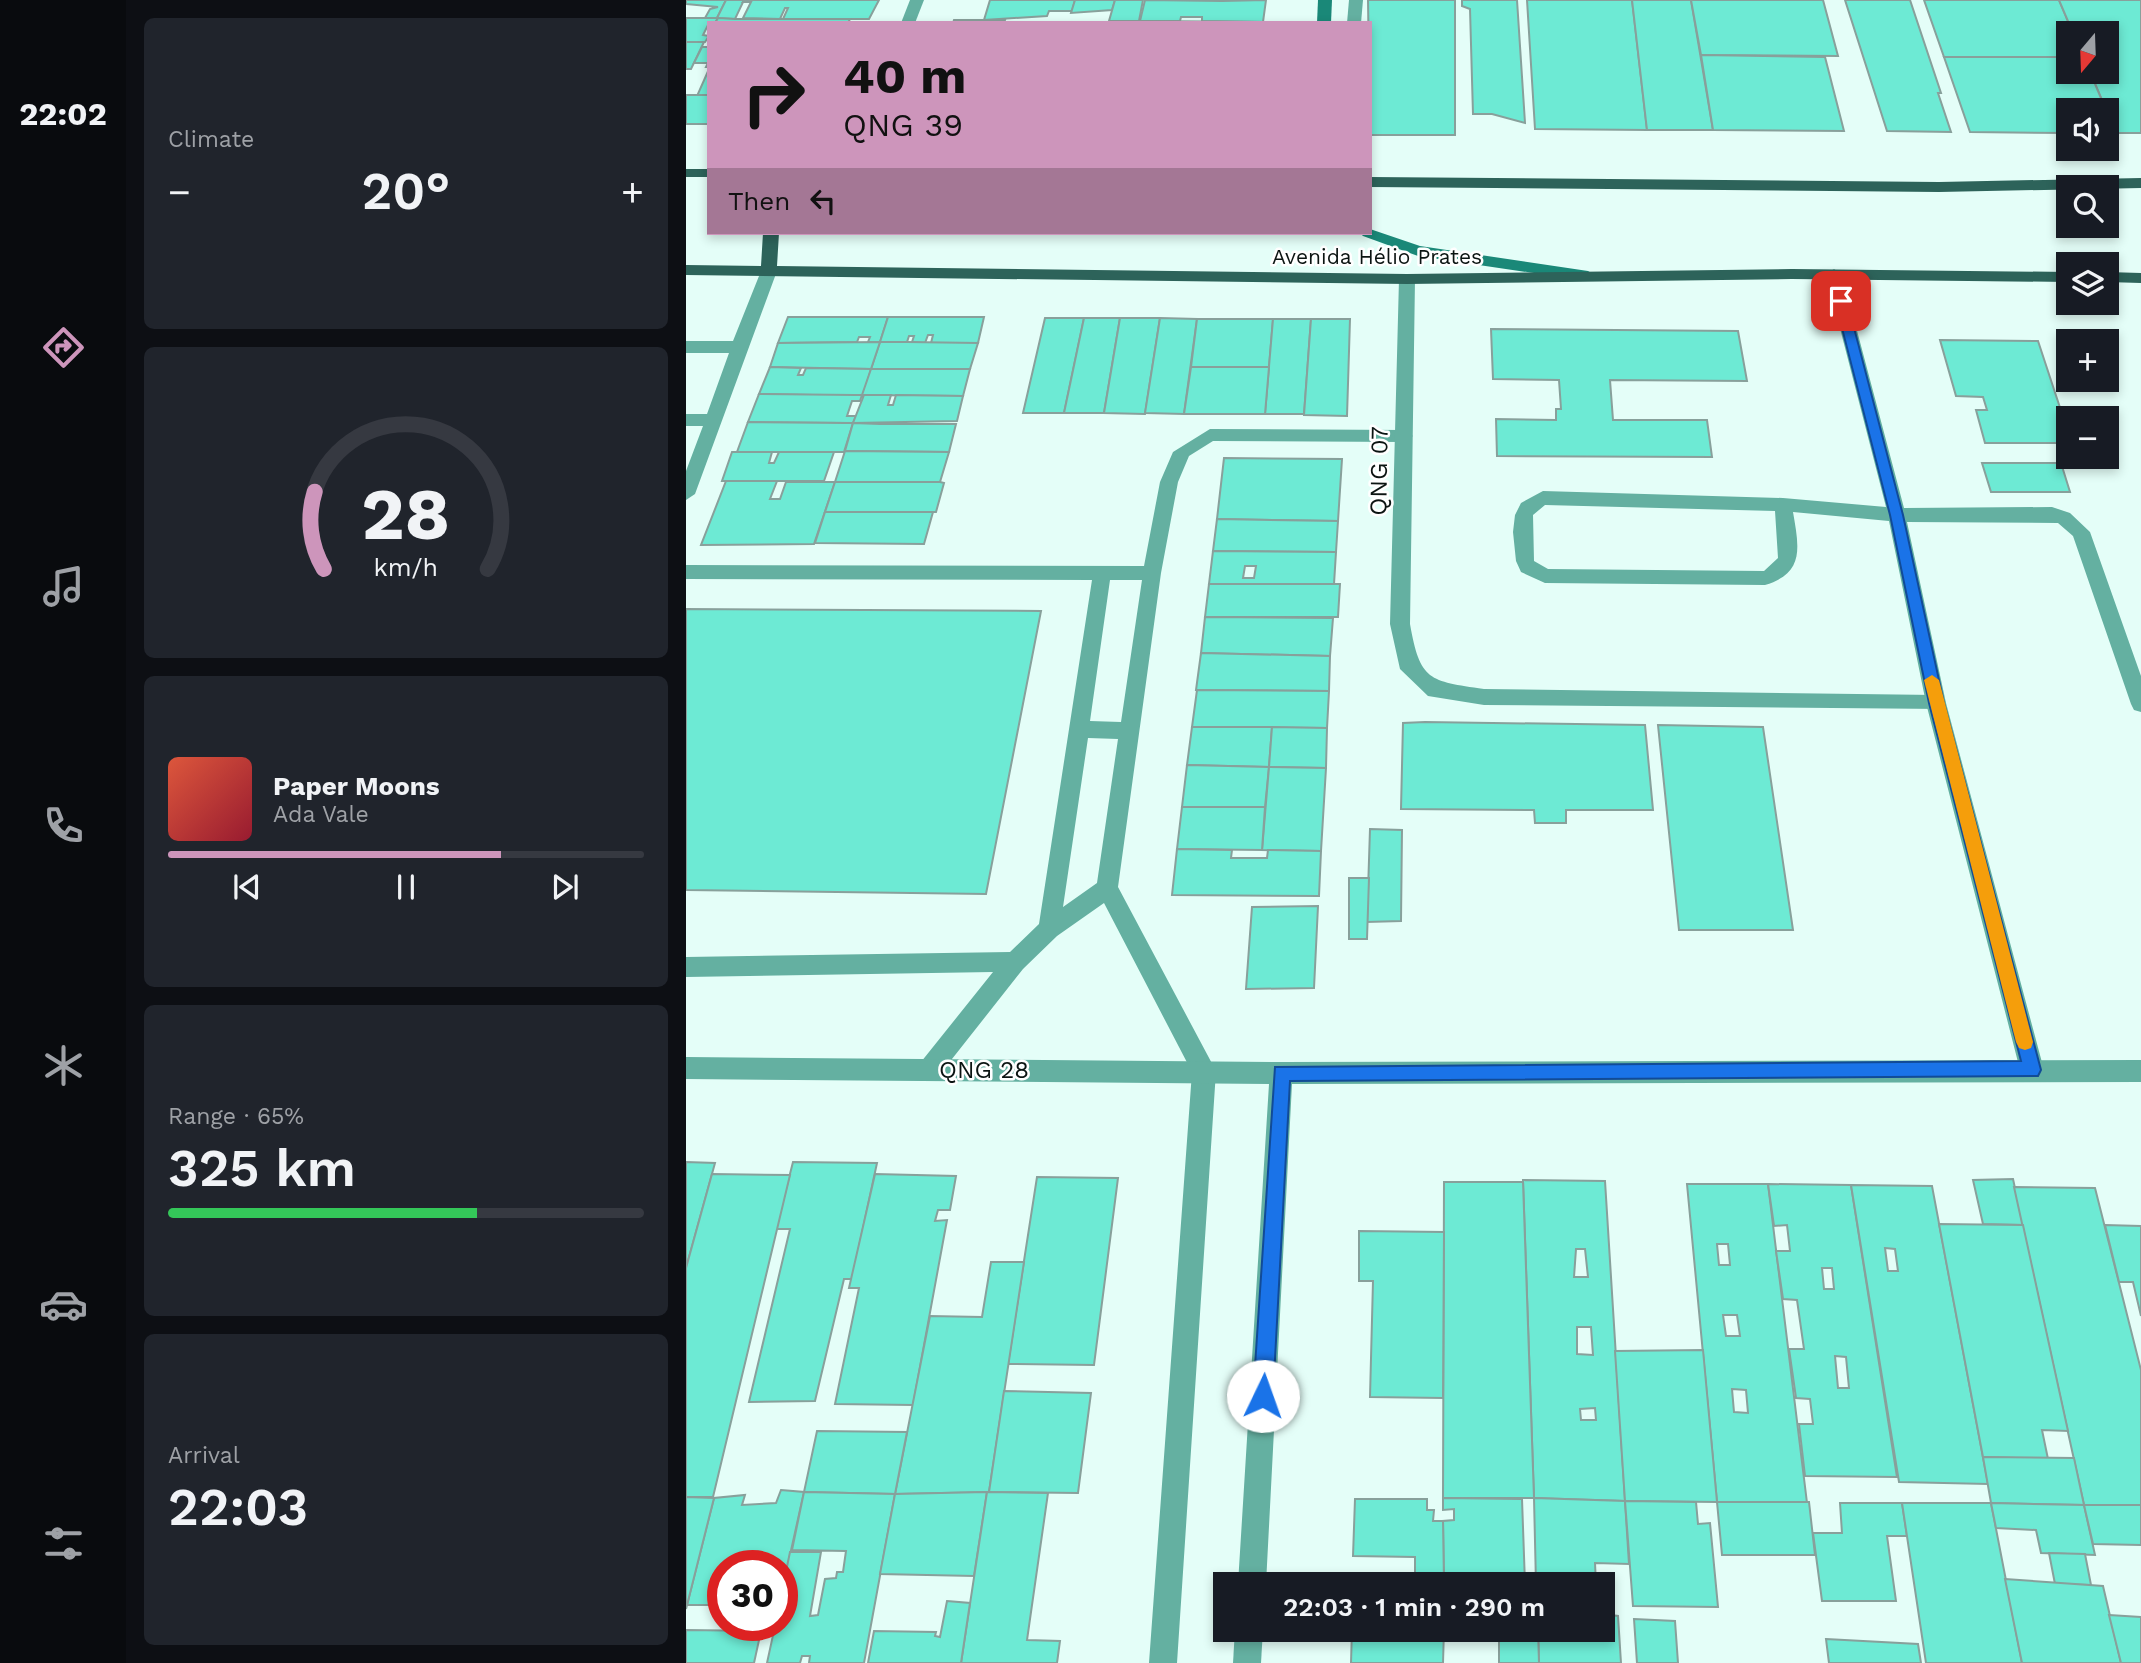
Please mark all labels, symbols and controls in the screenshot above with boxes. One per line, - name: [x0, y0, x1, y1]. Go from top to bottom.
- north arrow: [2056, 21, 2119, 84]
- map controls: [2056, 21, 2119, 469]
- text: 40 m: [843, 47, 966, 105]
- icon: right: [728, 49, 819, 140]
- text: 22:02: [19, 95, 107, 133]
- button: sound: [2056, 98, 2119, 161]
- text: QNG 39: [843, 106, 963, 144]
- text: Climate: [168, 126, 254, 153]
- text: 20°: [362, 161, 450, 222]
- text: −: [168, 170, 191, 214]
- text: +: [621, 170, 644, 214]
- button: search: [2056, 175, 2119, 238]
- icon: left: [804, 182, 842, 220]
- text: Then: [728, 186, 790, 216]
- street label: Avenida Hélio Prates: [1272, 244, 1482, 269]
- button: layers: [2056, 252, 2119, 315]
- pin: [1811, 271, 1871, 331]
- icon: arrive: [1822, 282, 1860, 320]
- icon: directions: [39, 323, 88, 372]
- button: +: [2056, 329, 2119, 392]
- button: −: [2056, 406, 2119, 469]
- street label: QNG 07: [1364, 426, 1394, 516]
- text: 28: [361, 471, 451, 557]
- text: km/h: [374, 552, 438, 581]
- icon: music: [39, 562, 88, 611]
- text: Paper Moons: [273, 771, 440, 801]
- icon: phone: [39, 801, 88, 850]
- text: Ada Vale: [273, 801, 369, 828]
- icon: previous: [228, 868, 266, 906]
- icon: pause: [387, 868, 425, 906]
- icon: next: [546, 868, 584, 906]
- icon: climate: [39, 1041, 88, 1090]
- street label: QNG 28: [939, 1056, 1029, 1084]
- text: Range · 65%: [168, 1103, 304, 1130]
- text: 325 km: [168, 1138, 356, 1199]
- icon: car: [39, 1280, 88, 1329]
- position arrow: [1226, 1359, 1300, 1433]
- text: Arrival: [168, 1442, 240, 1469]
- text: 22:03: [168, 1477, 308, 1538]
- icon: filters: [39, 1519, 88, 1568]
- speed limit sign: 30: [707, 1550, 798, 1641]
- text: 22:03 · 1 min · 290 m: [1283, 1592, 1545, 1622]

